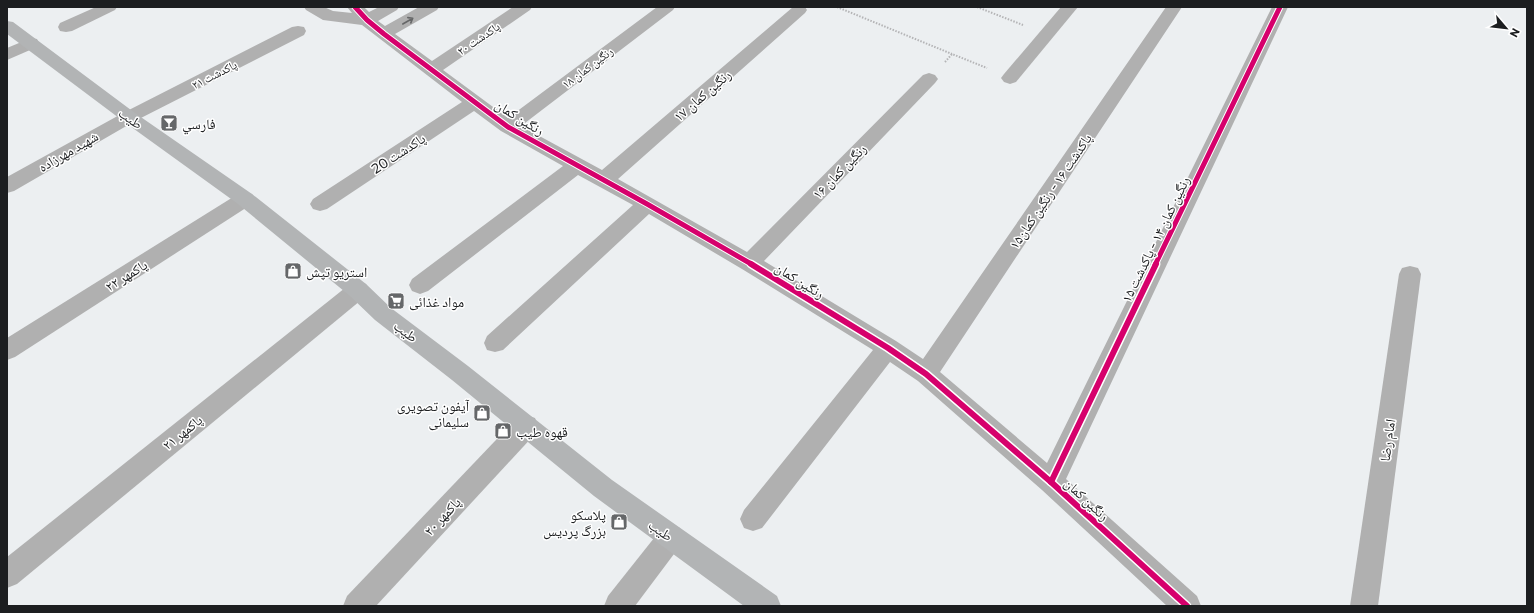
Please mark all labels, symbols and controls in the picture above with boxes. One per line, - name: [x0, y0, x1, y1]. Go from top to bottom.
- north arrow: [1486, 8, 1526, 48]
- one-way arrow: [402, 16, 414, 24]
- street label: پاکدشت ۲۰: [454, 18, 503, 58]
- text: N: [1508, 26, 1523, 40]
- street label: رنگین کمان ۱۸: [559, 43, 616, 92]
- street label: پاکدشت ۲۱: [189, 57, 240, 92]
- street label: رنگین کمان ۱۷: [670, 66, 735, 125]
- street label: رنگین کمان: [492, 95, 548, 140]
- street label: طیب: [115, 104, 146, 133]
- bar icon: فارسي: [159, 113, 179, 133]
- place label: فارسي: [182, 115, 216, 135]
- street label: شهید مهرزاده: [35, 127, 102, 176]
- street label: پاکدشت 20: [368, 129, 429, 178]
- street label: پاکدشت ۱۶ - رنگین کمان۱۵: [1005, 130, 1096, 253]
- street label: رنگین کمان ۱۶: [809, 140, 870, 203]
- street label: رنگین کمان ۱۴ - پاکدشت ۱۵: [1117, 173, 1194, 305]
- street label: پاکمهر ۲۲: [102, 255, 151, 295]
- street label: رنگین کمان: [772, 258, 828, 303]
- shop icon: استریو تپش: [283, 261, 303, 281]
- place label: استریو تپش: [306, 263, 367, 281]
- supermarket icon: مواد غذائی: [386, 291, 406, 311]
- place label: مواد غذائی: [409, 293, 464, 311]
- street label: طیب: [390, 316, 421, 346]
- place label: آیفون تصویری سلیمانی: [397, 397, 469, 431]
- shop icon: آیفون تصویری سلیمانی: [472, 403, 492, 423]
- street label: پاکمهر ۲۱: [159, 411, 206, 454]
- street label: امام رضا: [1376, 418, 1400, 463]
- shop icon: قهوه طیب: [493, 421, 513, 441]
- place label: قهوه طیب: [516, 423, 568, 441]
- street label: رنگین کمان: [1060, 474, 1113, 525]
- street label: پاکمهر ۲۰: [420, 493, 465, 539]
- place label: پلاسکو بزرگ پردیس: [543, 506, 606, 540]
- shop icon: پلاسکو بزرگ پردیس: [609, 512, 629, 532]
- street label: طیب: [645, 516, 676, 545]

